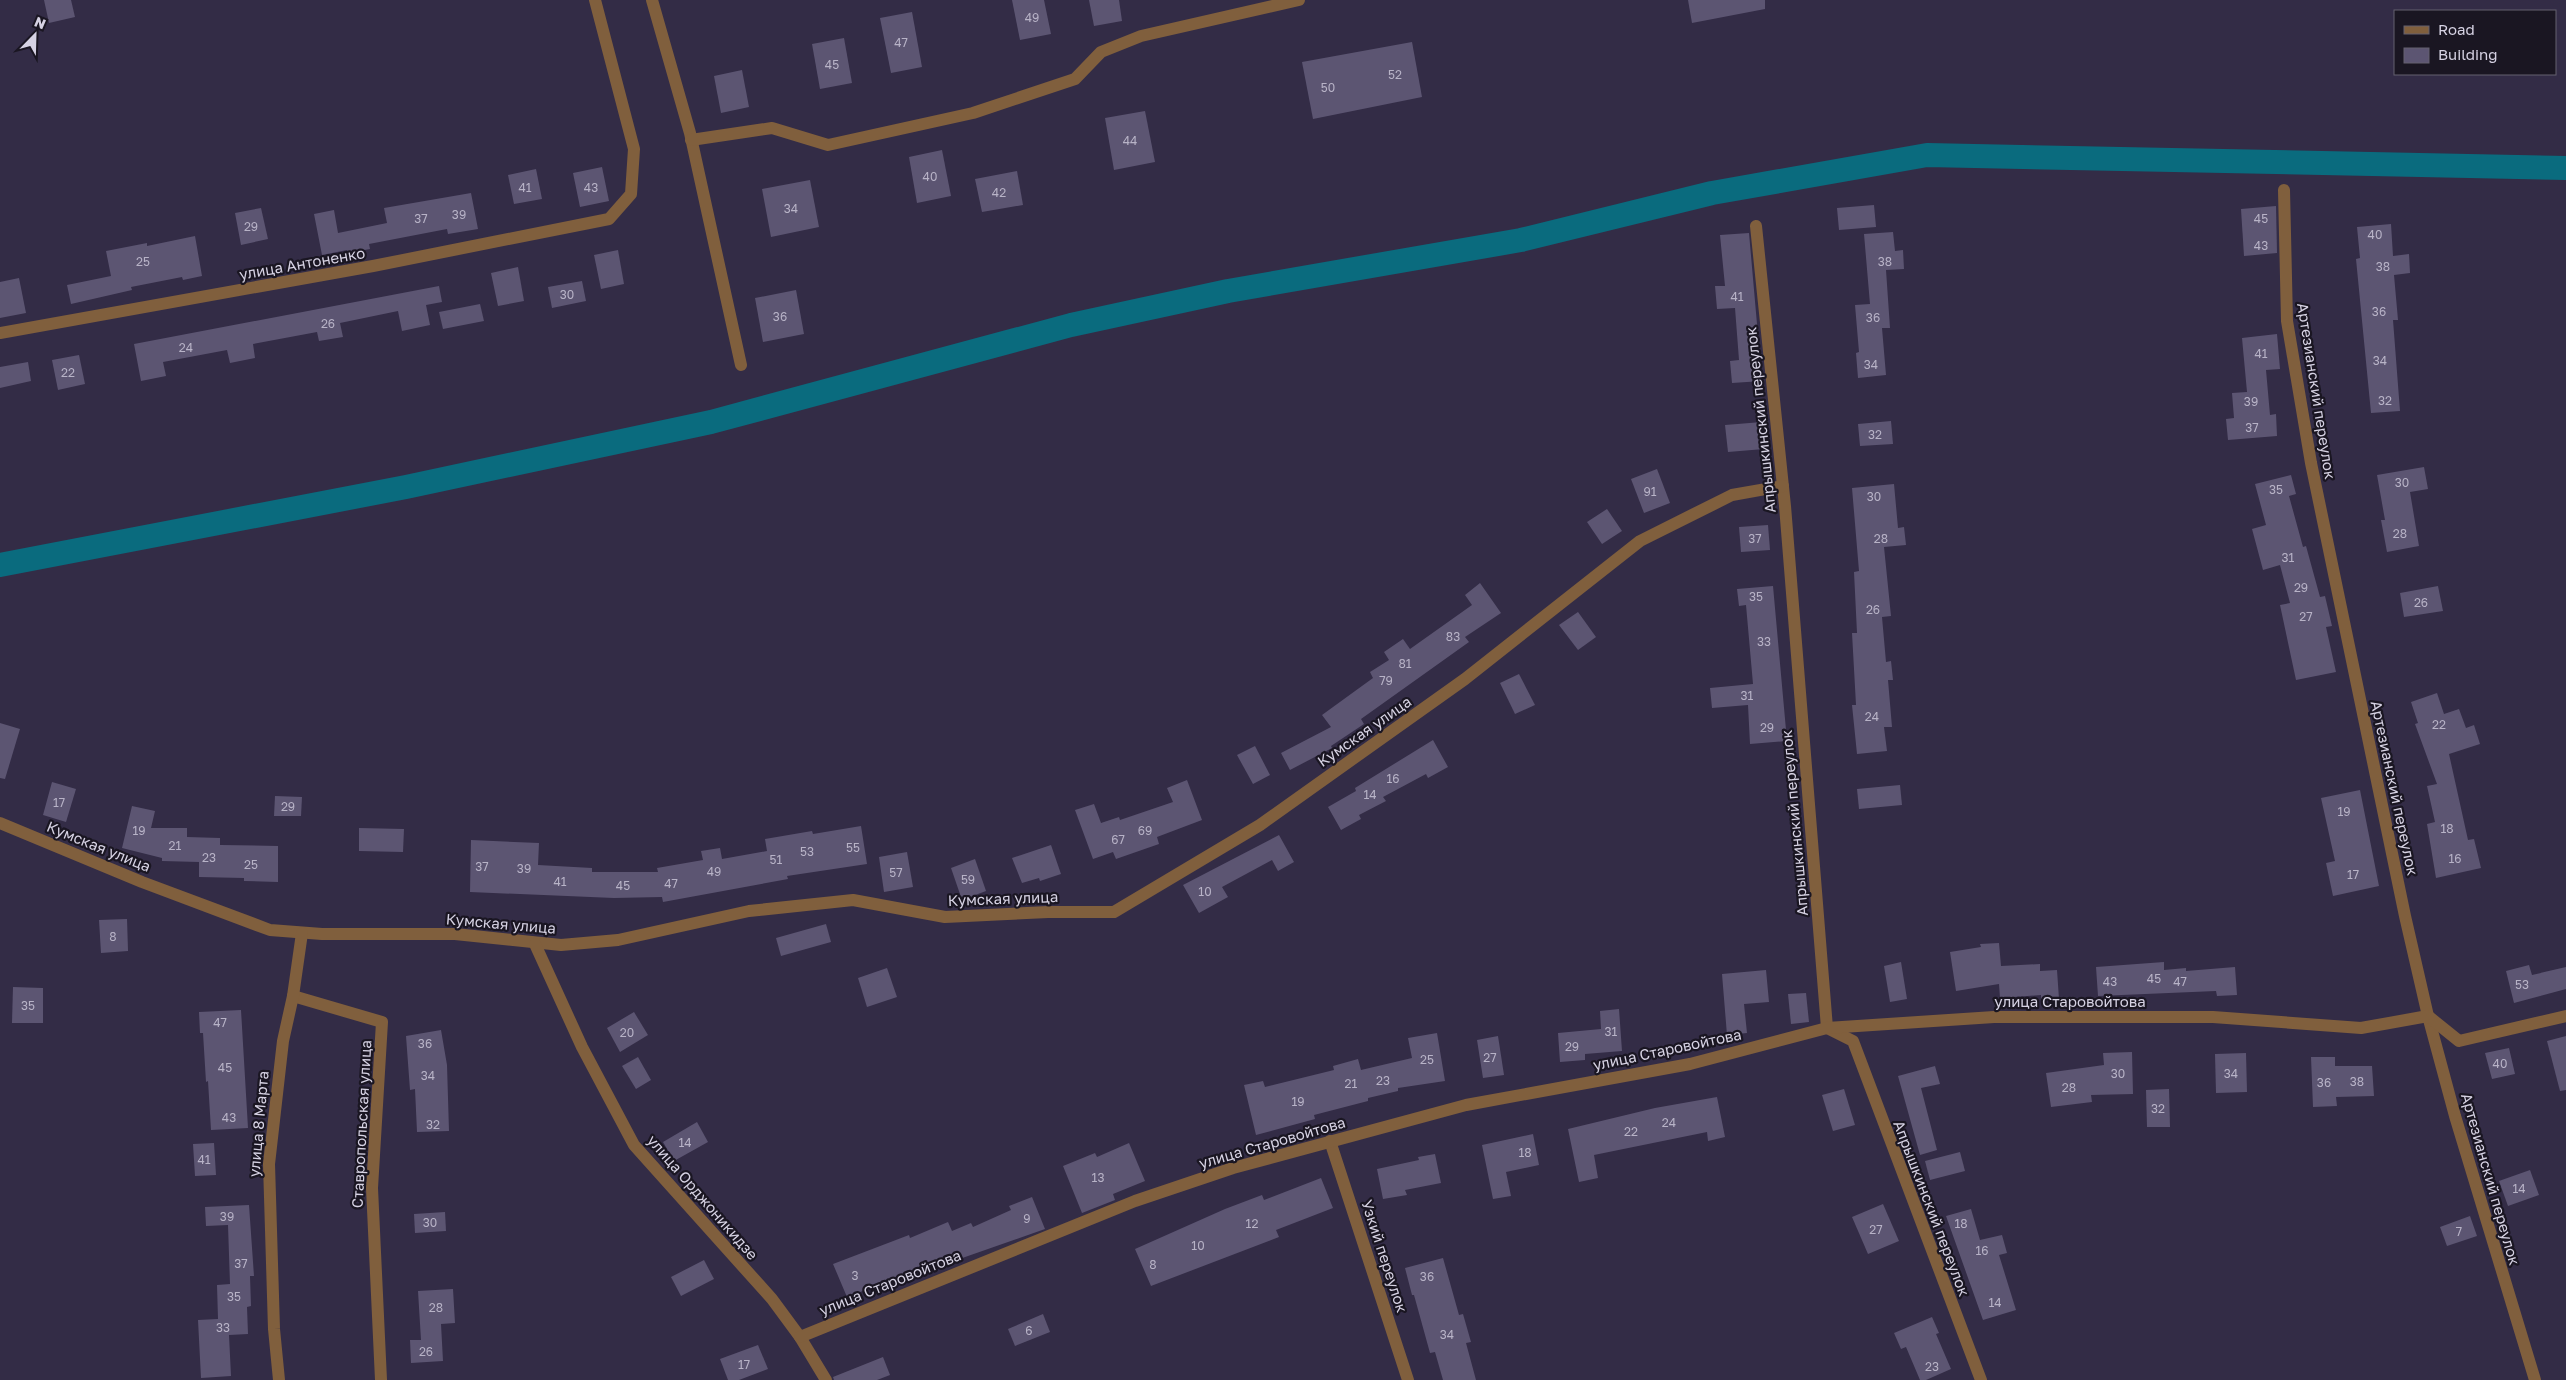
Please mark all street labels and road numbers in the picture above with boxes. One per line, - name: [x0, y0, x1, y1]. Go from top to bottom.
- street label: улица Антоненко: [238, 243, 366, 283]
- street label: Артезианский переулок: [2294, 302, 2340, 481]
- street label: Апрышкинский переулок: [1741, 326, 1779, 514]
- street label: Кумская улица: [1314, 692, 1414, 770]
- street label: Артезианский переулок: [2368, 699, 2422, 877]
- street label: Апрышкинский переулок: [1777, 729, 1811, 917]
- street label: Кумская улица: [44, 817, 154, 875]
- street label: Кумская улица: [947, 887, 1059, 909]
- street label: Кумская улица: [445, 909, 557, 937]
- street label: улица Старовойтова: [1994, 992, 2146, 1010]
- street label: улица Старовойтова: [1591, 1024, 1743, 1074]
- street label: Ставропольская улица: [348, 1039, 374, 1209]
- street label: улица 8 Марта: [244, 1070, 272, 1178]
- street label: Артезианский переулок: [2458, 1091, 2524, 1268]
- street label: улица Старовойтова: [1197, 1112, 1347, 1172]
- street label: Апрышкинский переулок: [1890, 1117, 1974, 1299]
- street label: улица Орджоникидзе: [644, 1131, 762, 1263]
- street label: Узкий переулок: [1358, 1197, 1412, 1315]
- street label: улица Старовойтова: [816, 1245, 964, 1319]

